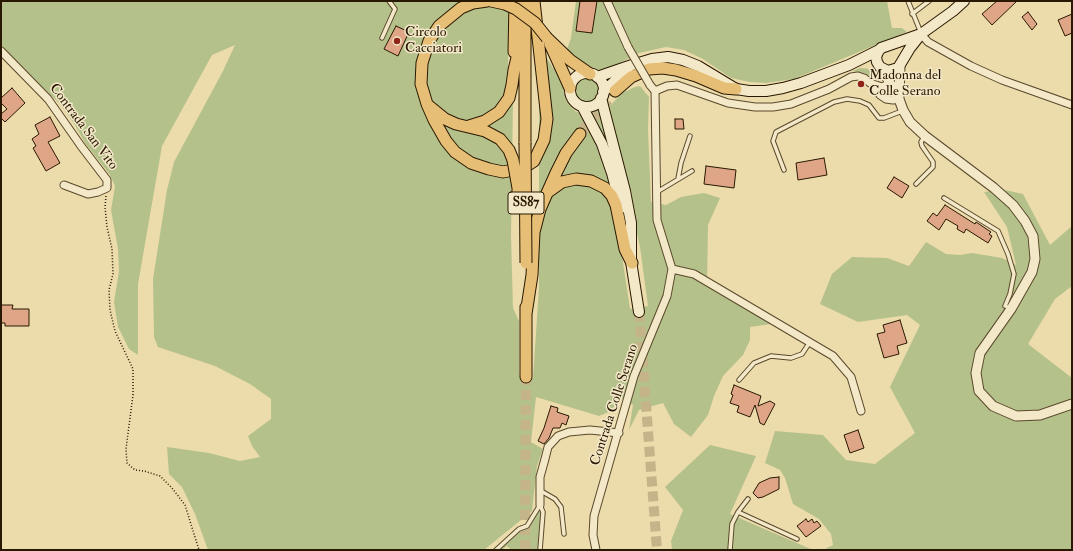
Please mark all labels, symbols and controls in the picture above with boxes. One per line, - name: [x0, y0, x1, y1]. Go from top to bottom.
- place label: Circolo Cacciatori: [405, 25, 462, 58]
- marker: Circolo Cacciatori: [392, 36, 402, 46]
- place label: Madonna del Colle Serano: [869, 68, 941, 100]
- marker: Madonna del Colle Serano: [856, 79, 866, 89]
- street label: Contrada San Vito: [45, 81, 121, 173]
- road number: SS87: [508, 192, 544, 214]
- street label: Contrada Colle Serano: [587, 342, 643, 468]

